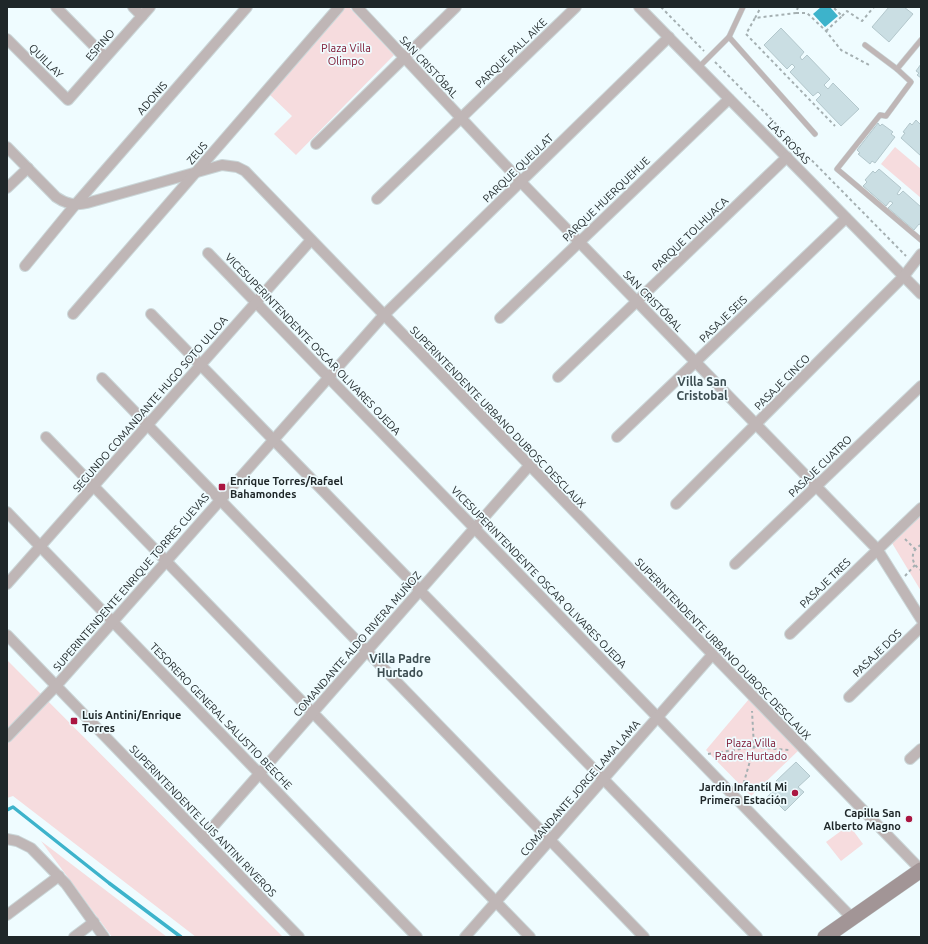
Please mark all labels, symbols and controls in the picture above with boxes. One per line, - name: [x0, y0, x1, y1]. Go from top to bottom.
- street label: PARQUE PALL AIKE: [473, 16, 549, 90]
- street label: ESPINO: [83, 27, 117, 63]
- street label: SAN CRISTÓBAL: [397, 33, 462, 101]
- street label: QUILLAY: [27, 42, 66, 81]
- park label: Plaza Villa Olimpo: [321, 42, 371, 67]
- street label: ADONIS: [134, 79, 170, 117]
- street label: LAS ROSAS: [765, 118, 813, 166]
- street label: PARQUE QUEULAT: [480, 131, 556, 205]
- street label: ZEUS: [184, 139, 210, 167]
- street label: PARQUE HUERQUEHUE: [560, 154, 652, 244]
- street label: PARQUE TOLHUACA: [649, 194, 731, 273]
- street label: VICESUPERINTENDENTE OSCAR OLIVARES OJEDA: [223, 251, 404, 438]
- street label: SAN CRISTÓBAL: [621, 267, 686, 334]
- street label: PASAJE SEIS: [697, 293, 749, 345]
- street label: SEGUNDO COMANDANTE HUGO SOTO ULLOA: [70, 313, 230, 494]
- street label: SUPERINTENDENTE URBANO DUBOSC DESCLAUX: [408, 324, 588, 510]
- street label: PASAJE CINCO: [752, 352, 812, 412]
- district label: Villa San Cristobal: [676, 375, 728, 402]
- street label: PASAJE CUATRO: [786, 433, 854, 499]
- place label: Enrique Torres/Rafael Bahamondes: [230, 475, 344, 500]
- marker: Enrique Torres/Rafael Bahamondes: [217, 482, 227, 492]
- street label: VICESUPERINTENDENTE OSCAR OLIVARES OJEDA: [449, 484, 630, 671]
- street label: SUPERINTENDENTE ENRIQUE TORRES CUEVAS: [51, 491, 212, 673]
- street label: SUPERINTENDENTE URBANO DUBOSC DESCLAUX: [633, 556, 813, 742]
- street label: PASAJE TRES: [797, 556, 853, 610]
- street label: COMANDANTE ALDO RIVERA MUÑOZ: [291, 569, 423, 719]
- street label: PASAJE DOS: [850, 627, 904, 679]
- street label: TESORERO GENERAL SALUSTIO BEECHE: [148, 640, 294, 792]
- district label: Villa Padre Hurtado: [369, 652, 431, 679]
- place label: Luis Antini/Enrique Torres: [82, 709, 181, 734]
- marker: Luis Antini/Enrique Torres: [69, 716, 79, 726]
- street label: COMANDANTE JORGE LAMA LAMA: [518, 717, 643, 858]
- park label: Plaza Villa Padre Hurtado: [715, 737, 787, 762]
- street label: SUPERINTENDENTE LUIS ANTINI RIVEROS: [127, 743, 279, 899]
- place label: Jardin Infantíl Mi Primera Estación: [699, 781, 787, 806]
- marker: Jardin Infantíl Mi Primera Estación: [790, 788, 800, 798]
- place label: Capilla San Alberto Magno: [823, 807, 901, 832]
- marker: Capilla San Alberto Magno: [904, 814, 914, 824]

